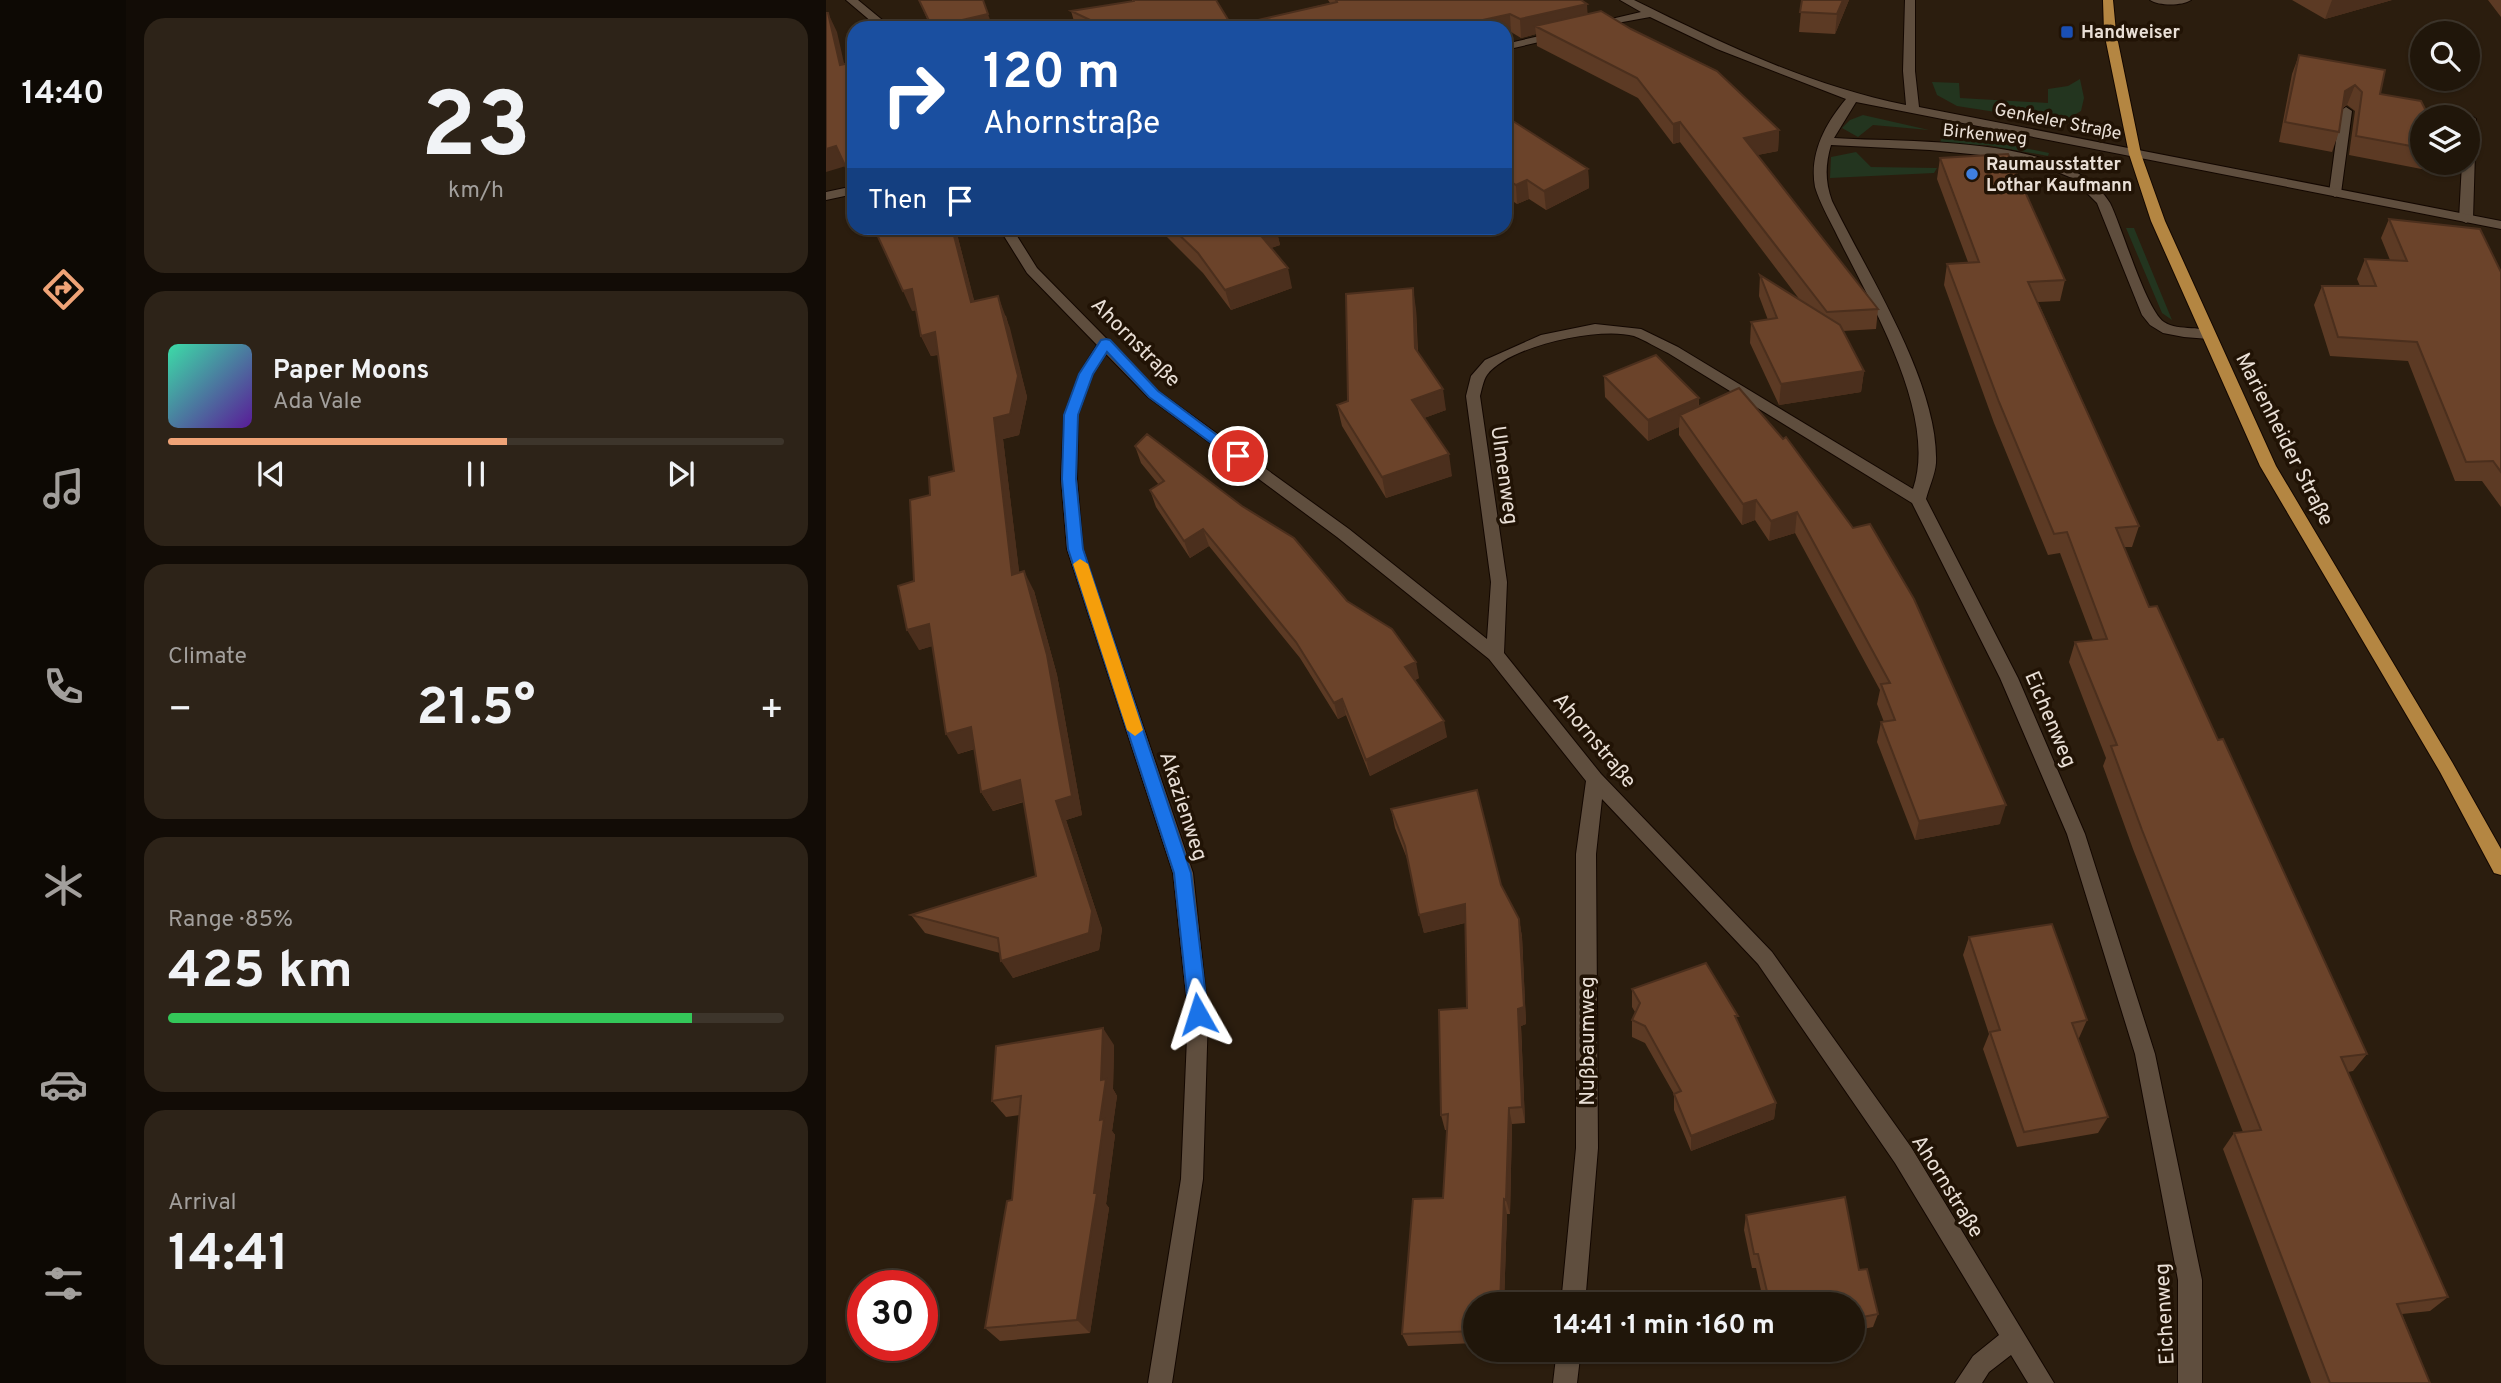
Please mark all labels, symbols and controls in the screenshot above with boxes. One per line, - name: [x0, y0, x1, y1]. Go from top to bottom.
- map controls: [2410, 21, 2480, 175]
- button: search: [2410, 21, 2480, 91]
- place label: Handweiser: [2081, 22, 2181, 45]
- marker: Handweiser: [2059, 24, 2075, 40]
- text: 120 m: [983, 44, 1120, 106]
- icon: right: [868, 49, 959, 140]
- text: 23: [421, 74, 531, 189]
- text: 14:40: [22, 75, 104, 115]
- street label: Genkeler Straße: [1992, 99, 2123, 146]
- text: Ahornstraße: [983, 105, 1160, 145]
- button: layers: [2410, 105, 2480, 175]
- street label: Birkenweg: [1941, 120, 2028, 151]
- place label: Raumausstatter Lothar Kaufmann: [1986, 154, 2133, 198]
- marker: Raumausstatter Lothar Kaufmann: [1964, 166, 1980, 182]
- text: km/h: [448, 177, 504, 206]
- icon: arrive: [941, 182, 979, 220]
- text: Then: [868, 185, 927, 218]
- icon: directions: [39, 265, 88, 314]
- street label: Ahornstraße: [1084, 292, 1186, 394]
- street label: Marienheider Straße: [2228, 349, 2339, 531]
- text: Paper Moons: [273, 355, 429, 388]
- text: Ada Vale: [273, 388, 362, 417]
- street label: Ulmenweg: [1483, 424, 1524, 526]
- pin: [1208, 426, 1268, 486]
- icon: arrive: [1219, 437, 1257, 475]
- icon: previous: [252, 455, 290, 493]
- icon: pause: [457, 455, 495, 493]
- icon: next: [662, 455, 700, 493]
- icon: music: [39, 464, 88, 513]
- text: Climate: [168, 643, 247, 672]
- icon: phone: [39, 662, 88, 711]
- street label: Eichenweg: [2017, 667, 2082, 772]
- text: 21.5°: [417, 677, 535, 743]
- text: −: [168, 687, 193, 736]
- text: +: [759, 687, 784, 736]
- street label: Ahornstraße: [1546, 688, 1642, 794]
- street label: Akazienweg: [1152, 748, 1213, 865]
- icon: climate: [39, 861, 88, 910]
- text: Range · 85%: [168, 906, 293, 935]
- text: 425 km: [168, 940, 353, 1006]
- street label: Nußbaumweg: [1575, 976, 1602, 1106]
- position arrow: [1161, 977, 1235, 1051]
- icon: car: [39, 1060, 88, 1109]
- street label: Ahornstraße: [1904, 1130, 1989, 1243]
- text: Arrival: [168, 1189, 237, 1218]
- text: 14:41: [168, 1223, 289, 1289]
- icon: filters: [39, 1259, 88, 1308]
- street label: Eichenweg: [2149, 1262, 2182, 1366]
- speed limit sign: 30: [847, 1270, 938, 1361]
- text: 14:41 · 1 min · 160 m: [1553, 1310, 1775, 1343]

